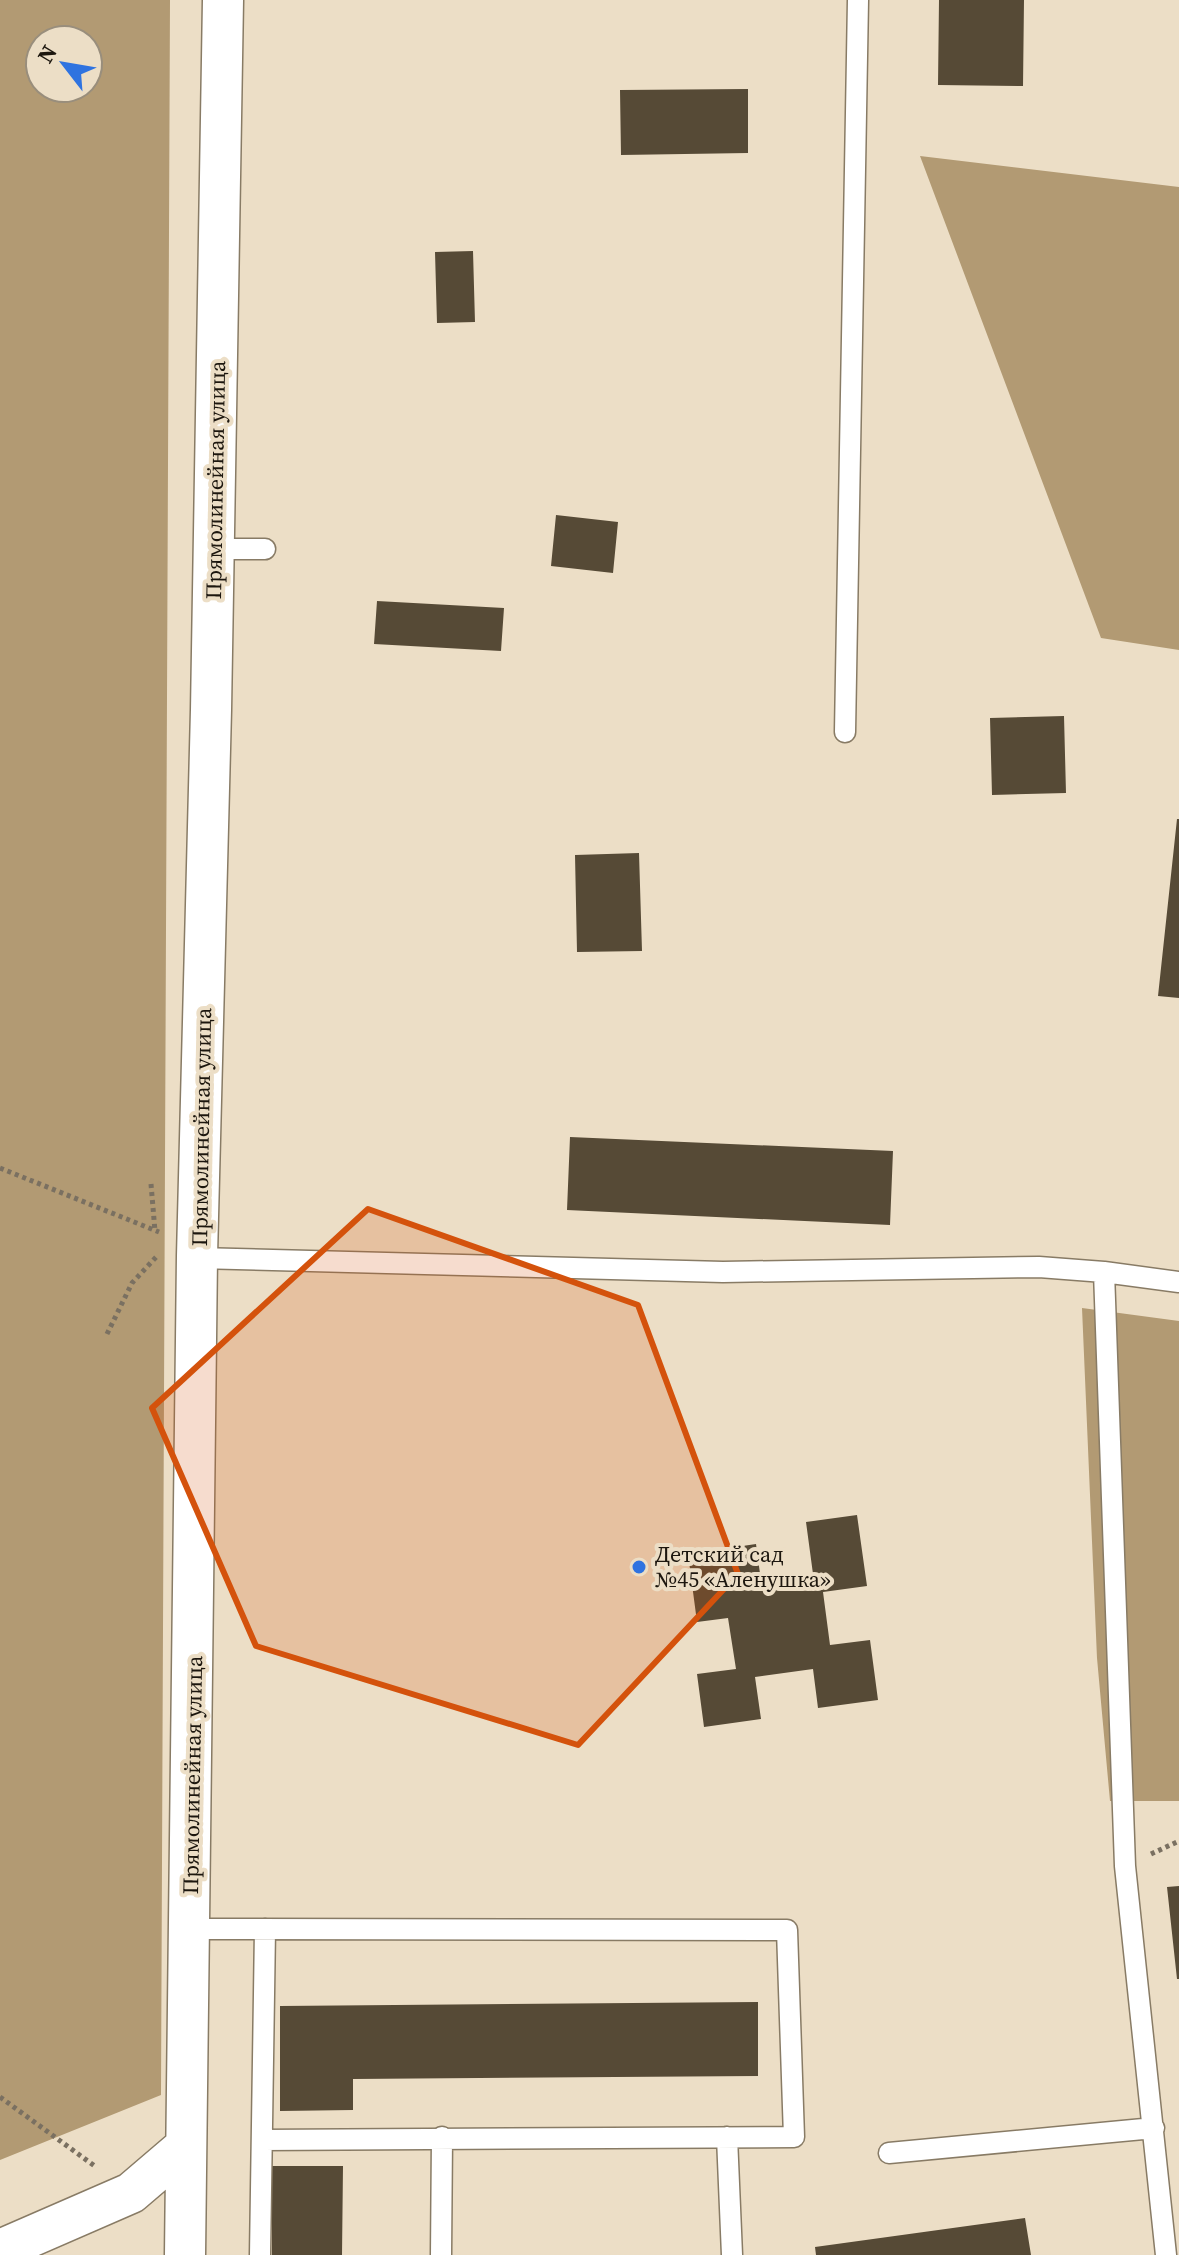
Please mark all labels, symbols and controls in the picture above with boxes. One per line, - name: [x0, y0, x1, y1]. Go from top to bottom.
- north arrow: [24, 24, 104, 104]
- text: N: [30, 39, 64, 68]
- street label: Прямолинейная улица: [198, 360, 232, 600]
- street label: Прямолинейная улица: [184, 1007, 218, 1247]
- place label: Детский сад №45 «Аленушка»: [655, 1539, 831, 1594]
- marker: Детский сад №45 «Аленушка»: [630, 1558, 648, 1576]
- street label: Прямолинейная улица: [175, 1655, 209, 1895]

